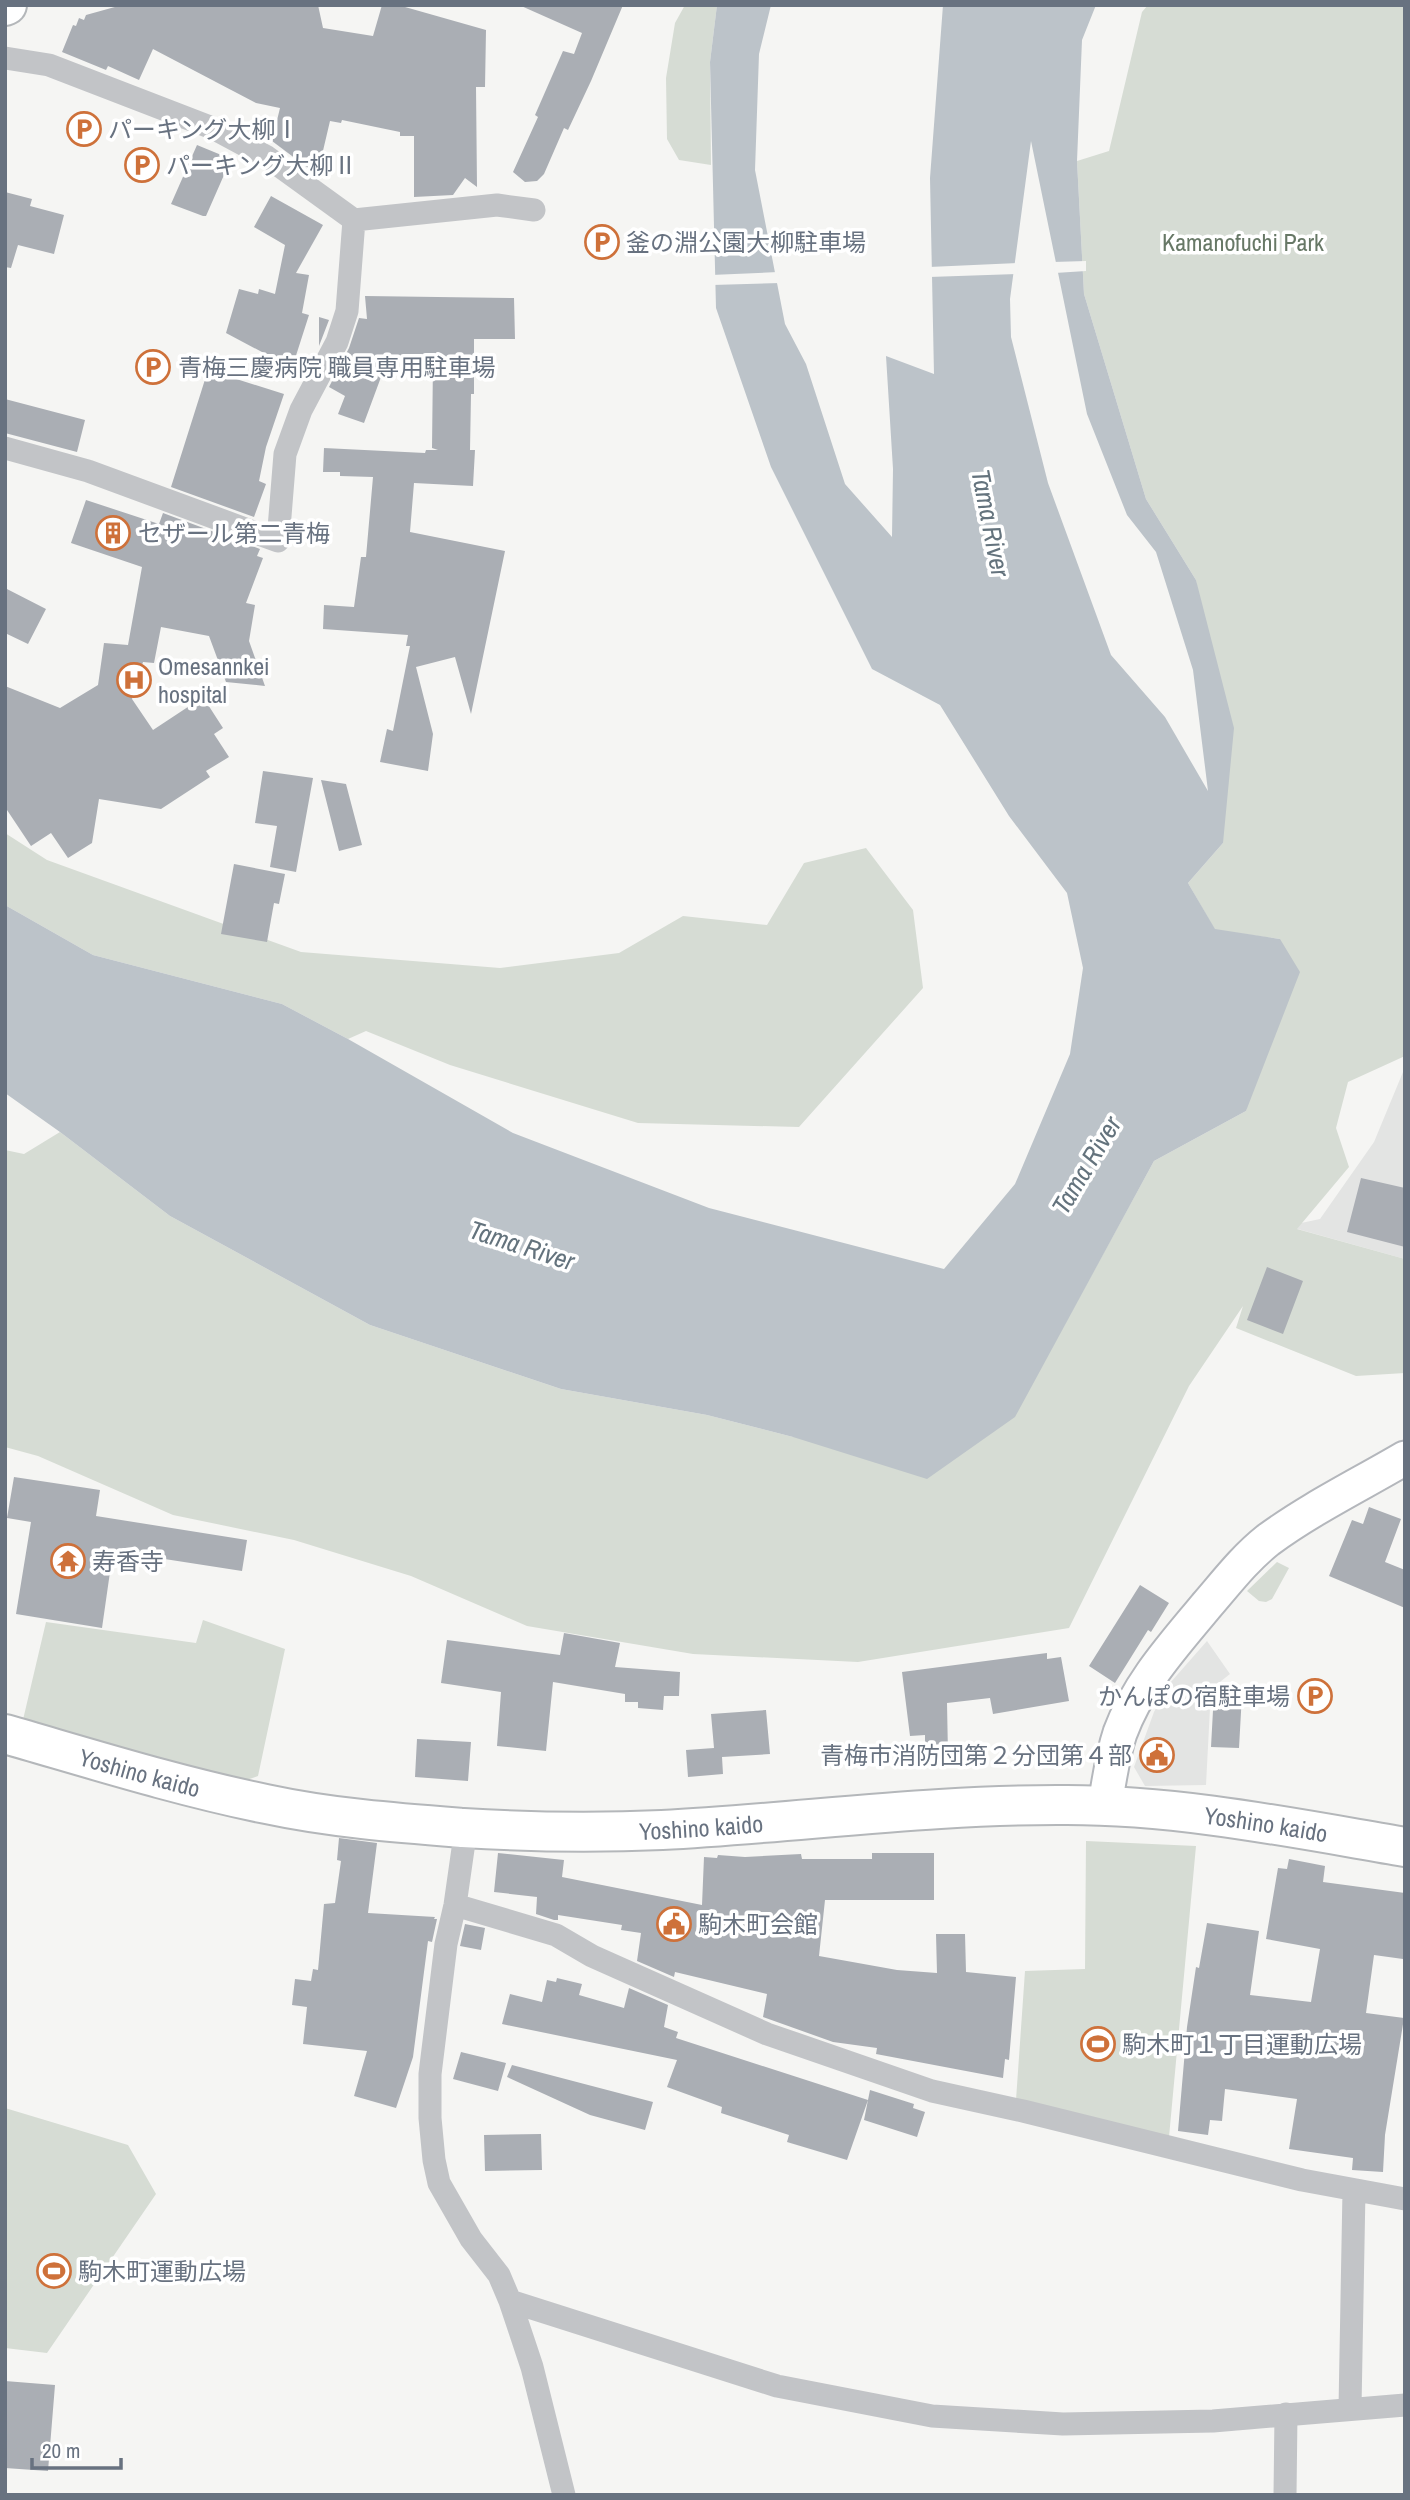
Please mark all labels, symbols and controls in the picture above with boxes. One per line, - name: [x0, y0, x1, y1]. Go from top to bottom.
- parking icon: パーキング大柳Ⅰ: [65, 110, 103, 148]
- place label: パーキング大柳Ⅰ: [108, 113, 299, 145]
- parking icon: パーキング大柳Ⅱ: [123, 146, 161, 184]
- place label: パーキング大柳Ⅱ: [166, 149, 357, 181]
- parking icon: 釜の淵公園大柳駐車場: [583, 223, 621, 261]
- place label: 釜の淵公園大柳駐車場: [626, 226, 866, 258]
- park label: Kamanofuchi Park: [1162, 226, 1324, 258]
- parking icon: 青梅三慶病院 職員専用駐車場: [134, 348, 172, 386]
- place label: 青梅三慶病院 職員専用駐車場: [178, 351, 495, 383]
- water label: Tama River: [963, 466, 1019, 580]
- building icon: セザール第二青梅: [94, 514, 132, 552]
- place label: セザール第二青梅: [138, 517, 330, 549]
- place label: Omesannkei hospital: [158, 650, 270, 710]
- hospital icon: Omesannkei hospital: [115, 661, 153, 699]
- water label: Tama River: [1043, 1109, 1129, 1221]
- water label: Tama River: [465, 1212, 580, 1279]
- temple icon: 寿香寺: [49, 1542, 87, 1580]
- place label: 寿香寺: [92, 1545, 164, 1577]
- parking icon: かんぽの宿駐車場: [1296, 1677, 1334, 1715]
- place label: かんぽの宿駐車場: [1098, 1680, 1290, 1712]
- public building icon: 青梅市消防団第２分団第４部: [1138, 1736, 1176, 1774]
- place label: 青梅市消防団第２分団第４部: [820, 1739, 1132, 1771]
- street label: Yoshino kaido: [75, 1740, 204, 1804]
- street label: Yoshino kaido: [1202, 1799, 1330, 1849]
- street label: Yoshino kaido: [638, 1807, 764, 1847]
- public building icon: 駒木町会館: [655, 1905, 693, 1943]
- place label: 駒木町会館: [698, 1908, 818, 1940]
- sports icon: 駒木町１丁目運動広場: [1079, 2025, 1117, 2063]
- place label: 駒木町１丁目運動広場: [1122, 2028, 1362, 2060]
- sports icon: 駒木町運動広場: [35, 2252, 73, 2290]
- place label: 駒木町運動広場: [78, 2255, 246, 2287]
- scale bar: [32, 2426, 121, 2470]
- text: 20 m: [42, 2436, 80, 2465]

